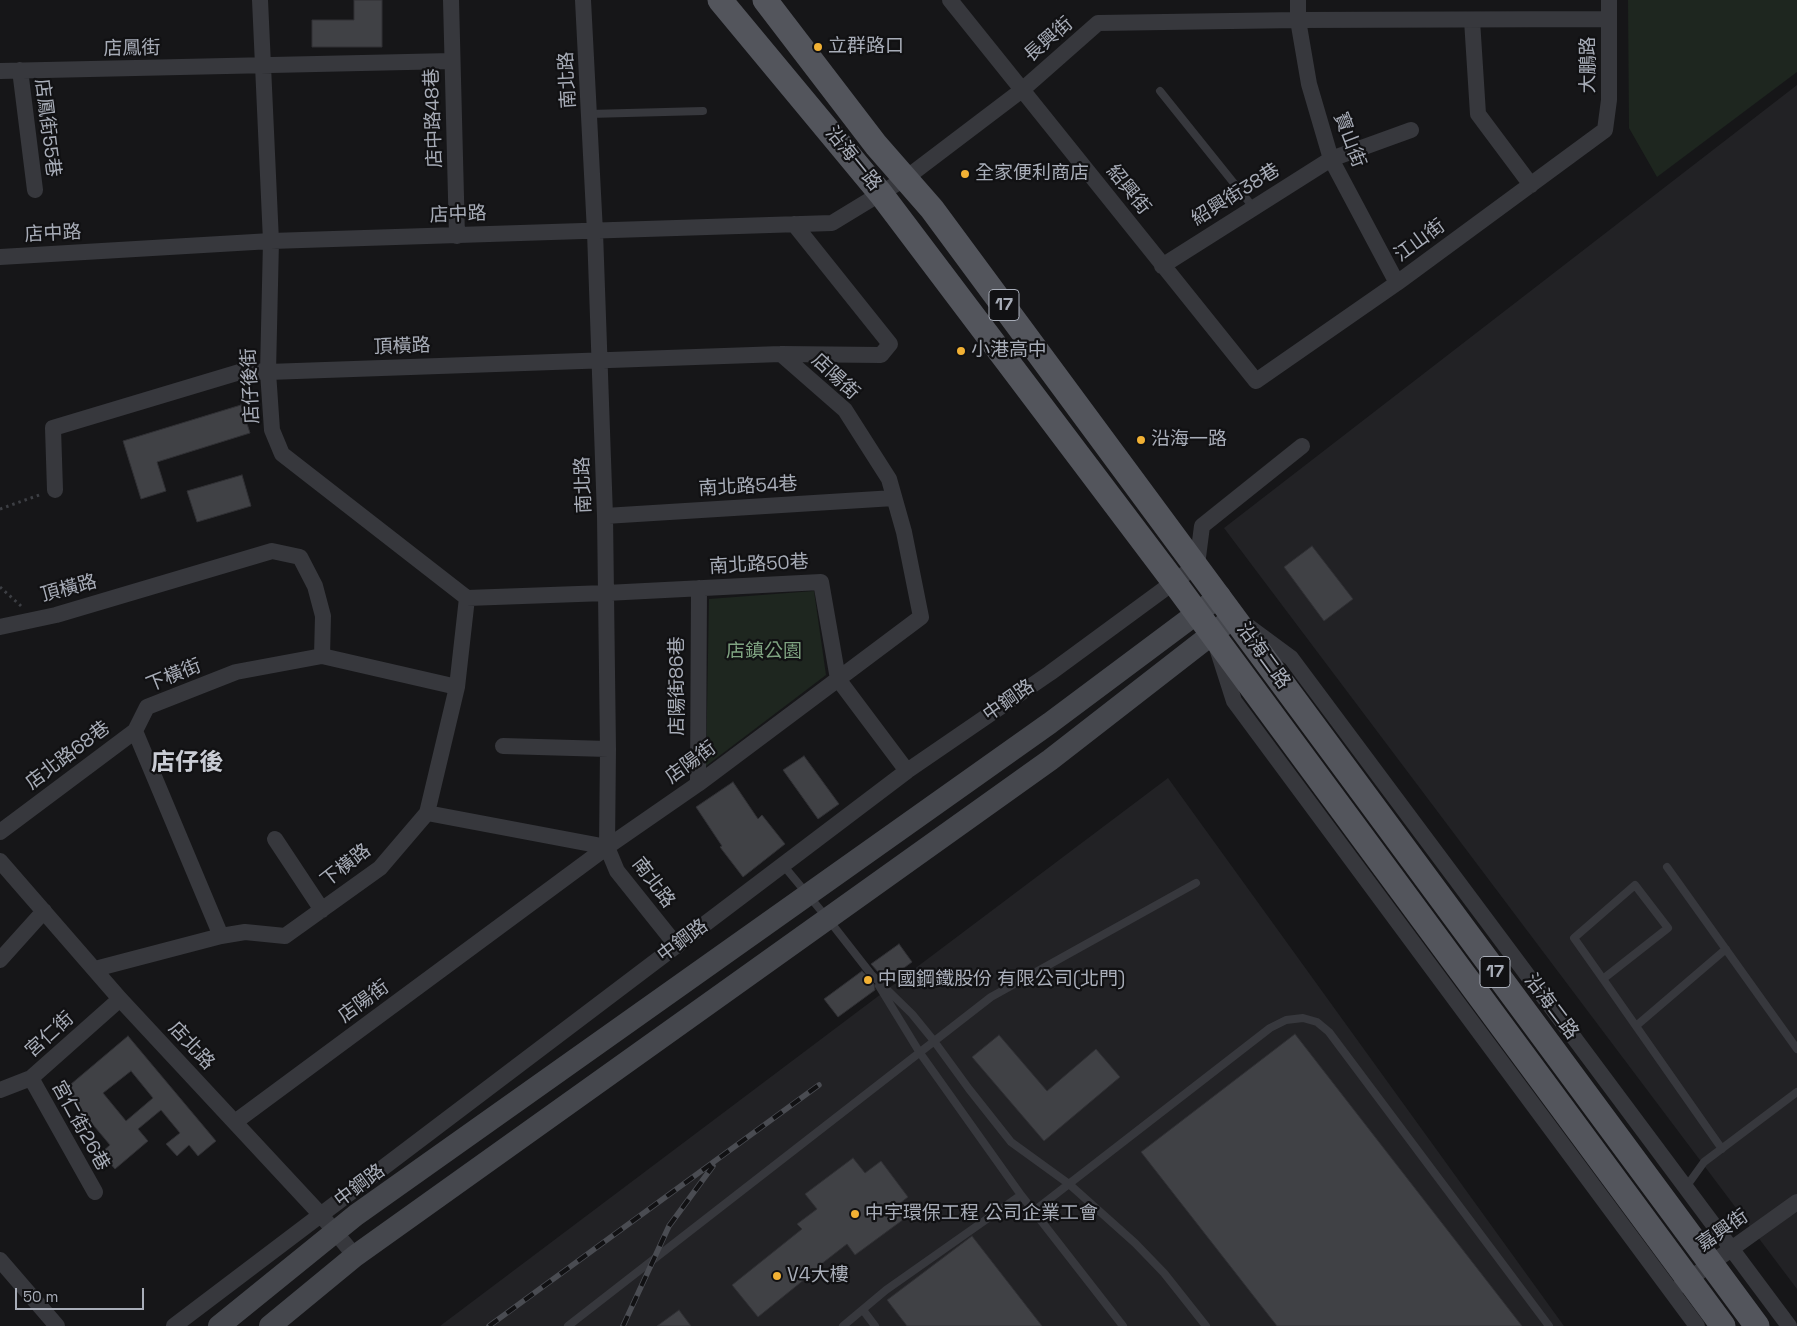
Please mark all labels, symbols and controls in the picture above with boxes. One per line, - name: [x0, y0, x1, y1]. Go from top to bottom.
- street label: 長興街: [1020, 13, 1078, 67]
- place label: 立群路口: [828, 36, 904, 58]
- street label: 店鳳街: [103, 37, 161, 61]
- street label: 大鵬路: [1578, 37, 1600, 93]
- marker: 立群路口: [812, 41, 824, 53]
- street label: 南北路: [555, 51, 581, 109]
- street label: 店中路48巷: [421, 68, 447, 168]
- street label: 店鳳街55巷: [30, 78, 64, 178]
- street label: 寶山街: [1328, 109, 1370, 171]
- street label: 沿海一路: [820, 122, 886, 196]
- street label: 紹興街38巷: [1188, 159, 1284, 231]
- street label: 紹興街: [1101, 161, 1155, 219]
- place label: 全家便利商店: [975, 163, 1089, 185]
- marker: 全家便利商店: [959, 168, 971, 180]
- street label: 店中路: [429, 203, 487, 227]
- street label: 江山街: [1390, 215, 1450, 267]
- street label: 店中路: [24, 221, 82, 247]
- road number: 17: [989, 290, 1019, 320]
- street label: 頂橫路: [373, 335, 431, 359]
- place label: 小港高中: [971, 340, 1047, 362]
- marker: 小港高中: [955, 345, 967, 357]
- street label: 店仔後街: [238, 347, 264, 425]
- street label: 店陽街: [806, 349, 864, 405]
- place label: 沿海一路: [1151, 429, 1227, 451]
- marker: 沿海一路: [1135, 434, 1147, 446]
- street label: 南北路: [572, 456, 596, 514]
- street label: 南北路54巷: [698, 473, 798, 501]
- street label: 南北路50巷: [709, 551, 809, 579]
- street label: 頂橫路: [39, 571, 99, 607]
- street label: 沿海二路: [1231, 619, 1295, 693]
- street label: 店陽街86巷: [667, 636, 689, 736]
- park label: 店鎮公園: [726, 641, 802, 663]
- street label: 下橫街: [143, 655, 205, 697]
- street label: 中鋼路: [979, 675, 1039, 727]
- street label: 店北路68巷: [21, 717, 115, 795]
- street label: 店陽街: [661, 737, 721, 789]
- district label: 店仔後: [151, 749, 223, 777]
- street label: 下橫路: [317, 839, 375, 893]
- street label: 南北路: [627, 853, 679, 913]
- street label: 中鋼路: [653, 915, 713, 967]
- road number: 17: [1480, 956, 1510, 988]
- place label: 中國鋼鐵股份 有限公司(北門): [878, 969, 1125, 991]
- street label: 沿海二路: [1519, 970, 1583, 1044]
- marker: 中國鋼鐵股份 有限公司(北門): [862, 974, 874, 986]
- street label: 店陽街: [334, 976, 394, 1028]
- street label: 宮仁街: [21, 1007, 79, 1063]
- street label: 店北路: [163, 1017, 219, 1075]
- street label: 宮仁街26巷: [46, 1077, 114, 1175]
- street label: 中鋼路: [330, 1160, 390, 1212]
- place label: 中宇環保工程 公司企業工會: [865, 1203, 1098, 1225]
- street label: 嘉興街: [1693, 1205, 1753, 1257]
- marker: 中宇環保工程 公司企業工會: [849, 1208, 861, 1220]
- place label: V4大樓: [787, 1265, 849, 1287]
- marker: V4大樓: [771, 1270, 783, 1282]
- scale bar: [18, 1278, 146, 1310]
- text: 50 m: [23, 1287, 58, 1306]

